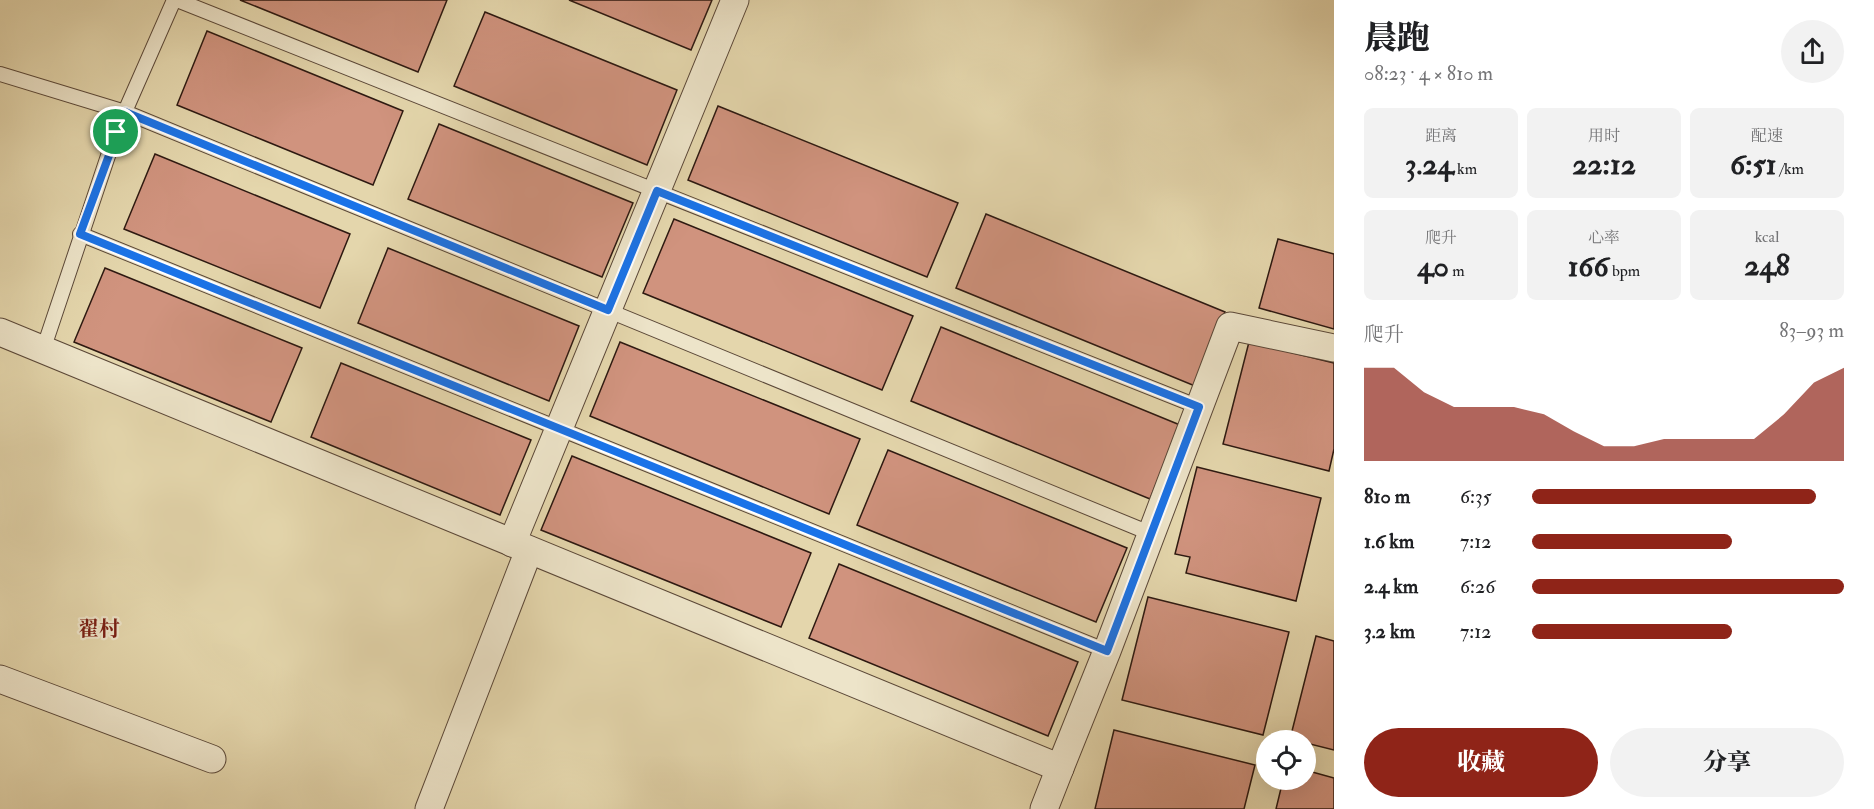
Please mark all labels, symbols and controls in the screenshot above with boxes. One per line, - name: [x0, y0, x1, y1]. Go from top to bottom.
- text: 晨跑: [1364, 18, 1430, 59]
- button: share: [1781, 20, 1844, 83]
- text: 08:23 · 4 × 810 m: [1364, 61, 1493, 86]
- pin: [90, 106, 141, 157]
- icon: arrive: [99, 115, 132, 148]
- text: 距离: [1425, 126, 1457, 146]
- text: 用时: [1588, 126, 1620, 146]
- text: 配速: [1751, 126, 1783, 146]
- text: 3.24: [1405, 146, 1454, 183]
- text: 22:12: [1572, 146, 1636, 183]
- text: 6:51: [1730, 146, 1776, 183]
- text: km: [1454, 159, 1477, 179]
- text: /km: [1776, 159, 1804, 179]
- text: kcal: [1755, 227, 1779, 247]
- text: 爬升: [1425, 228, 1457, 248]
- text: 心率: [1588, 228, 1620, 248]
- text: 248: [1744, 247, 1790, 284]
- text: 40: [1417, 248, 1449, 285]
- text: 166: [1568, 248, 1609, 285]
- text: m: [1449, 261, 1465, 281]
- text: bpm: [1609, 261, 1640, 281]
- text: 83–93 m: [1779, 318, 1844, 343]
- text: 爬升: [1364, 322, 1404, 347]
- text: 810 m: [1364, 484, 1410, 509]
- text: 6:35: [1460, 484, 1492, 509]
- text: 1.6 km: [1364, 529, 1414, 554]
- text: 7:12: [1460, 529, 1491, 554]
- text: 2.4 km: [1364, 574, 1418, 599]
- text: 6:26: [1460, 574, 1495, 599]
- district label: 翟村: [78, 616, 120, 643]
- text: 3.2 km: [1364, 619, 1415, 644]
- text: 7:12: [1460, 619, 1491, 644]
- button: 收藏: [1364, 728, 1598, 797]
- button: 分享: [1610, 728, 1844, 797]
- map controls: [1256, 730, 1316, 790]
- button: locate: [1256, 730, 1316, 790]

